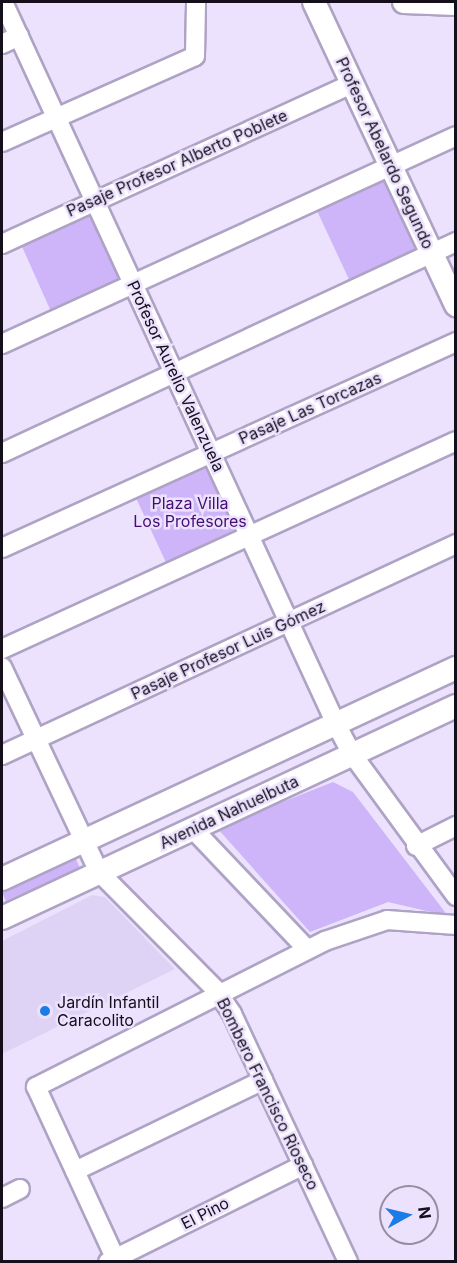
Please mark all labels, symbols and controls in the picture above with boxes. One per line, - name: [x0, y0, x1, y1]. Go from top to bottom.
- street label: Profesor Abelardo Segundo: [332, 54, 438, 252]
- street label: Pasaje Profesor Alberto Poblete: [64, 105, 290, 221]
- street label: Profesor Aurelio Valenzuela: [123, 277, 229, 475]
- street label: Pasaje Las Torcazas: [236, 368, 384, 448]
- park label: Plaza Villa Los Profesores: [133, 493, 247, 531]
- street label: Pasaje Profesor Luis Gómez: [128, 596, 328, 704]
- street label: Avenida Nahuelbuta: [156, 771, 302, 853]
- place label: Jardín Infantil Caracolito: [57, 992, 159, 1030]
- street label: Bombero Francisco Rioseco: [213, 995, 323, 1193]
- marker: Jardín Infantil Caracolito: [38, 1004, 52, 1018]
- north arrow: [379, 1185, 439, 1245]
- street label: El Pino: [178, 1193, 232, 1233]
- text: N: [414, 1205, 436, 1220]

